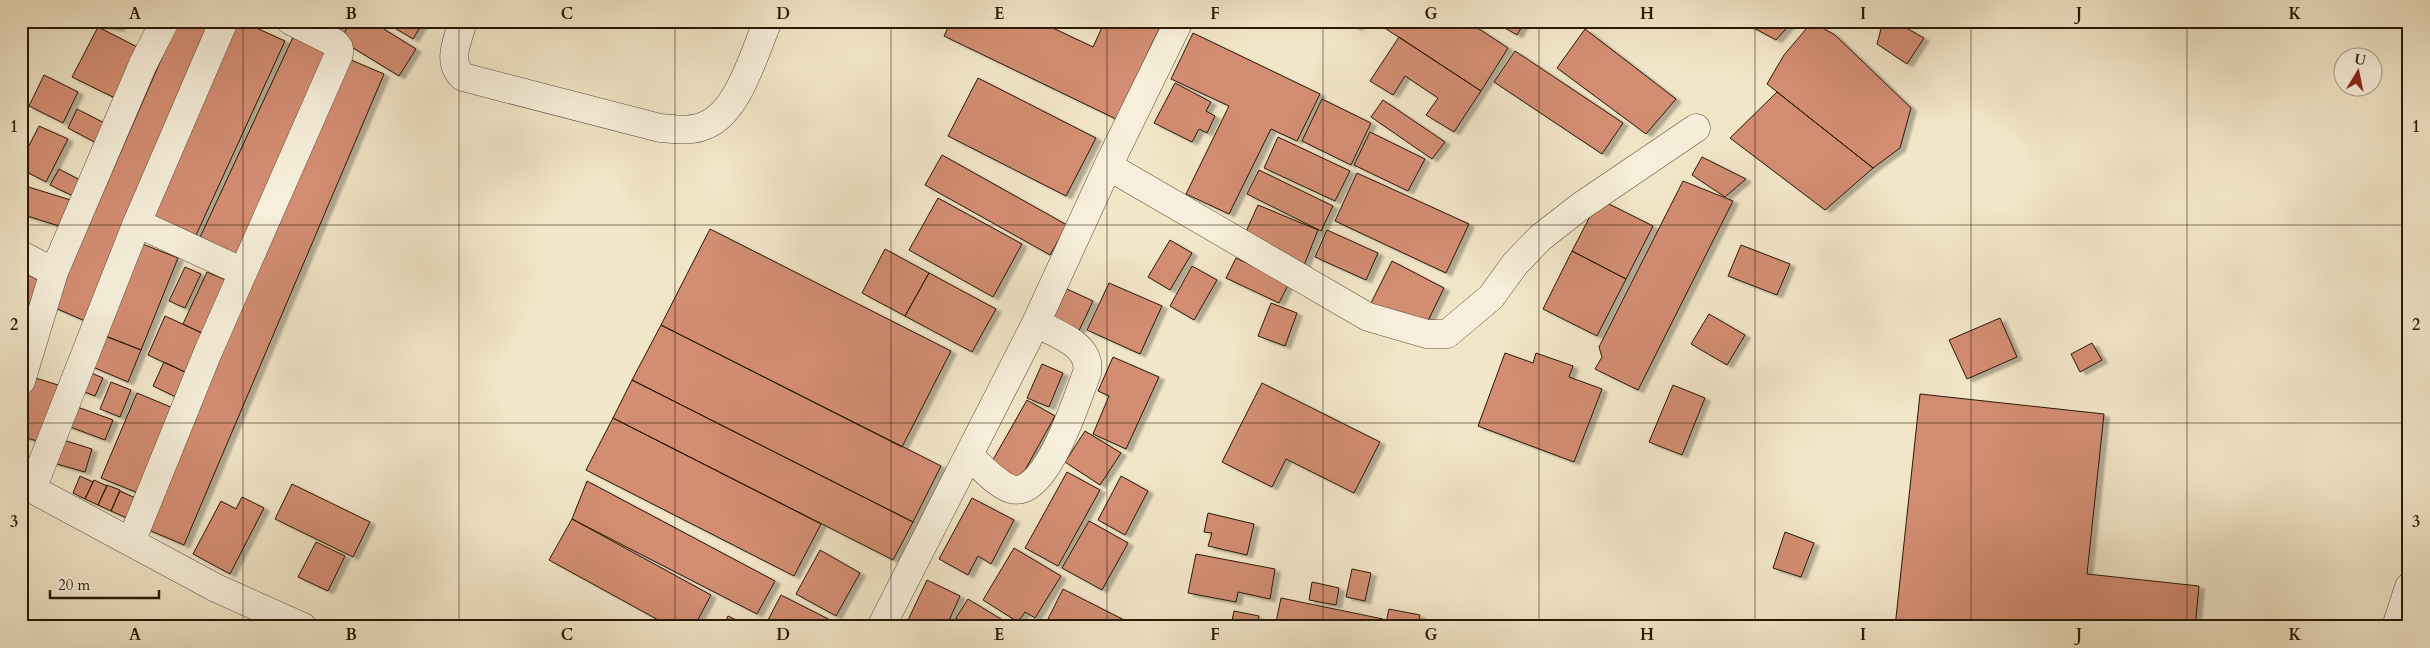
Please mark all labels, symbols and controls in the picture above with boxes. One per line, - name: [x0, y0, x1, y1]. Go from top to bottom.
- text: A: [129, 3, 141, 25]
- text: B: [345, 3, 357, 25]
- text: C: [561, 3, 573, 25]
- text: D: [776, 3, 790, 25]
- text: E: [994, 3, 1004, 25]
- text: F: [1210, 3, 1220, 25]
- text: G: [1424, 3, 1438, 25]
- text: H: [1640, 3, 1654, 25]
- text: I: [1860, 3, 1866, 25]
- text: J: [2074, 3, 2082, 25]
- text: K: [2289, 3, 2302, 25]
- north arrow: [2332, 48, 2382, 98]
- text: U: [2353, 49, 2368, 70]
- text: 1: [10, 116, 18, 138]
- text: 1: [2412, 116, 2420, 138]
- text: 2: [10, 314, 18, 336]
- text: 2: [2412, 314, 2420, 336]
- text: 3: [10, 511, 18, 533]
- text: 3: [2412, 511, 2420, 533]
- scale bar: [50, 568, 159, 600]
- text: 20 m: [58, 575, 90, 595]
- text: A: [129, 624, 141, 646]
- text: B: [345, 624, 357, 646]
- text: C: [561, 624, 573, 646]
- text: D: [776, 624, 790, 646]
- text: E: [994, 624, 1004, 646]
- text: F: [1210, 624, 1220, 646]
- text: G: [1424, 624, 1438, 646]
- text: H: [1640, 624, 1654, 646]
- text: I: [1860, 624, 1866, 646]
- text: J: [2074, 624, 2082, 646]
- text: K: [2289, 624, 2302, 646]

